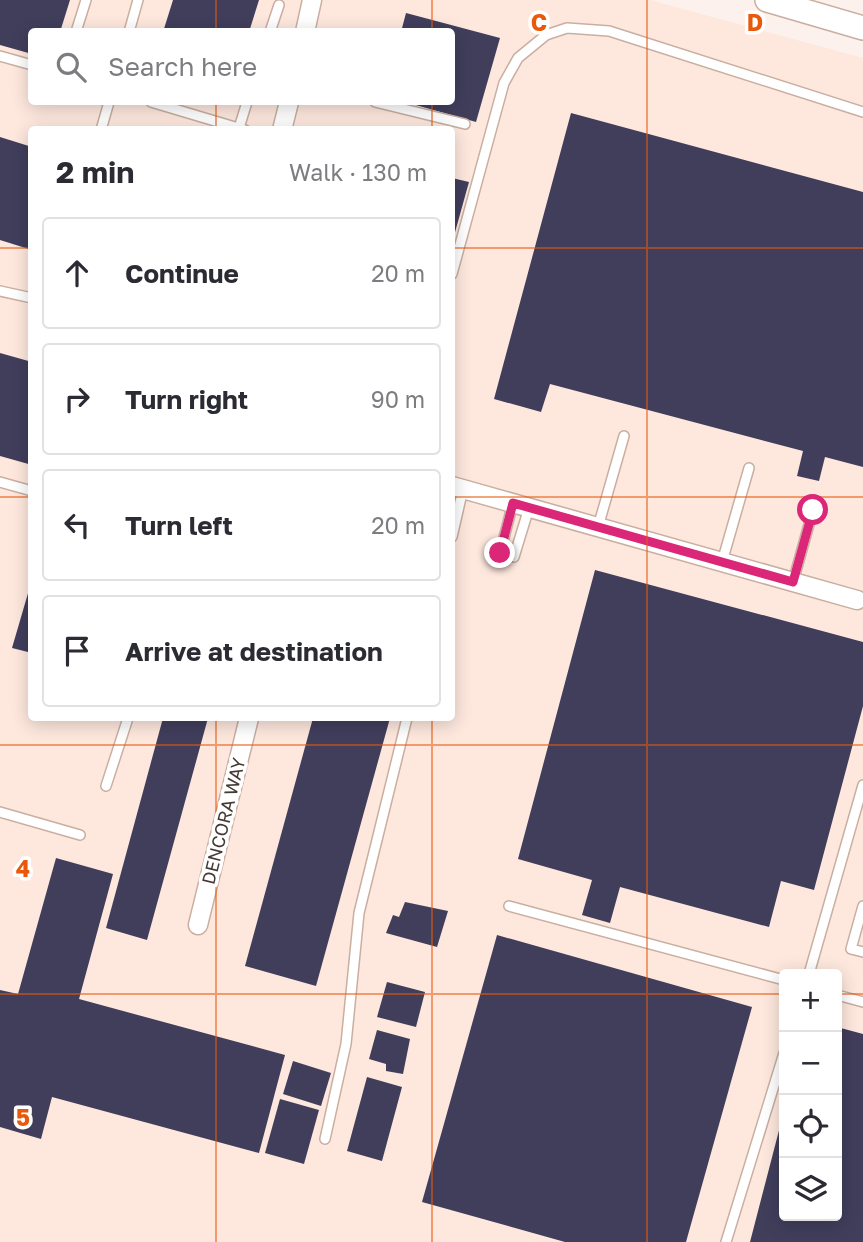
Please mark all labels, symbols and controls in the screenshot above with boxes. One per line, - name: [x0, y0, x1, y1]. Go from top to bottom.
- text: C: [531, 8, 547, 36]
- text: D: [747, 8, 763, 36]
- search box: [28, 28, 455, 105]
- icon: search: [52, 48, 90, 86]
- text: Search here: [108, 51, 257, 82]
- text: 2 min: [56, 154, 134, 190]
- text: Walk · 130 m: [289, 158, 427, 186]
- icon: ahead: [58, 254, 96, 292]
- text: Continue: [125, 258, 239, 289]
- text: 20 m: [371, 259, 425, 287]
- icon: right: [58, 380, 96, 418]
- text: Turn right: [125, 384, 248, 415]
- text: 90 m: [371, 385, 425, 413]
- route start: [797, 494, 828, 525]
- icon: left: [58, 506, 96, 544]
- text: Turn left: [125, 510, 233, 541]
- text: 20 m: [371, 511, 425, 539]
- route end: [484, 537, 515, 568]
- icon: arrive: [58, 632, 96, 670]
- text: Arrive at destination: [125, 636, 383, 667]
- street label: DENCORA WAY: [197, 755, 249, 887]
- text: 4: [16, 854, 30, 882]
- map controls: [779, 969, 842, 1221]
- button: +: [779, 969, 842, 1032]
- button: −: [779, 1032, 842, 1095]
- button: locate: [779, 1095, 842, 1158]
- text: 5: [16, 1103, 30, 1131]
- button: layers: [779, 1158, 842, 1221]

